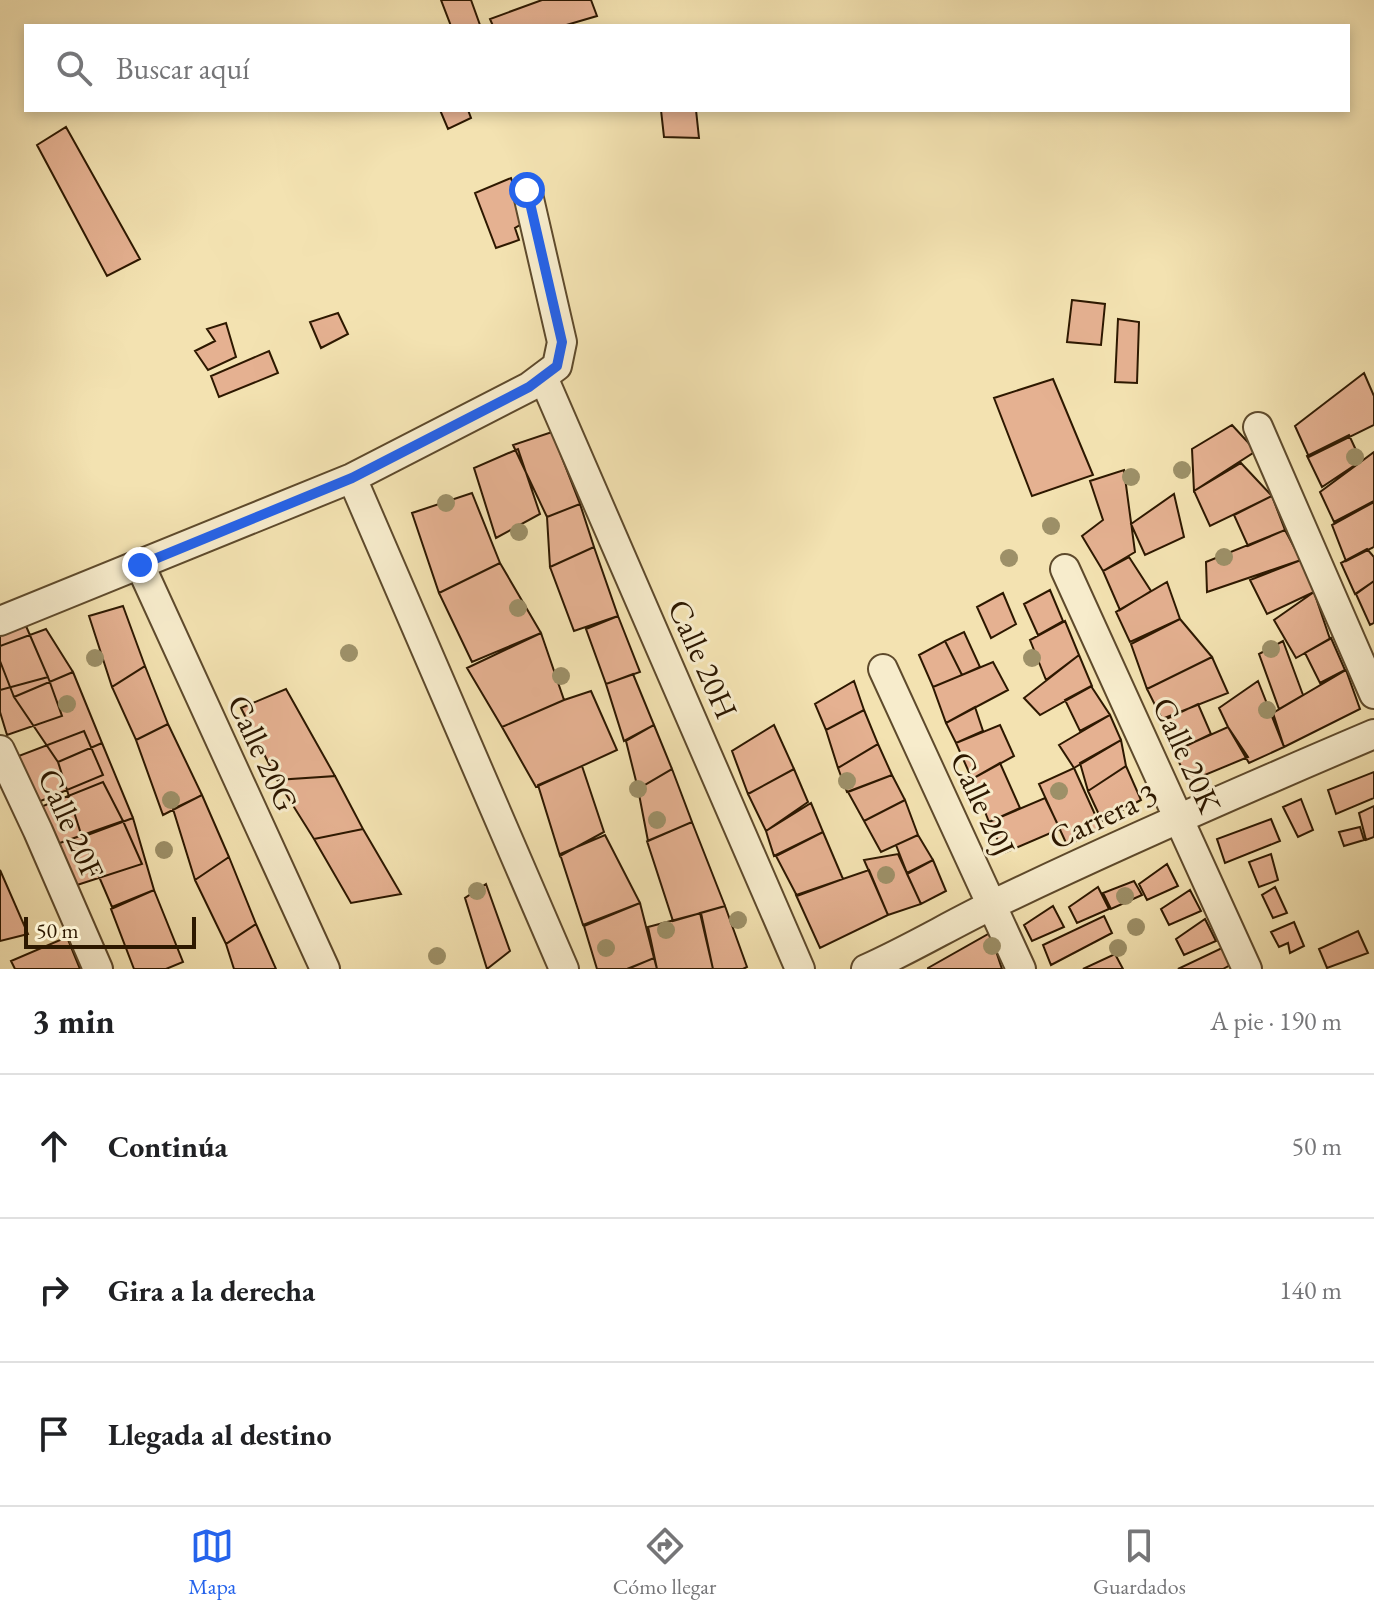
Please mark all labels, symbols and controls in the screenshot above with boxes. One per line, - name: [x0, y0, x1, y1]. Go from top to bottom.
- search box: [24, 24, 1350, 112]
- icon: search: [52, 46, 96, 90]
- text: Buscar aquí: [116, 49, 250, 88]
- route start: [509, 172, 545, 208]
- route end: [122, 547, 158, 583]
- street label: Calle 20H: [658, 593, 748, 725]
- street label: Calle 20G: [218, 688, 308, 818]
- street label: Calle 20K: [1143, 691, 1232, 820]
- street label: Calle 20J: [940, 745, 1026, 863]
- street label: Calle 20F: [28, 762, 114, 886]
- street label: Carrera 3: [1042, 773, 1164, 859]
- scale bar: [24, 913, 196, 949]
- text: 50 m: [36, 916, 79, 945]
- text: 3 min: [32, 999, 115, 1043]
- text: A pie · 190 m: [1210, 1004, 1342, 1038]
- icon: ahead: [32, 1124, 76, 1168]
- text: Continúa: [108, 1127, 228, 1166]
- text: 50 m: [1292, 1129, 1342, 1163]
- icon: right: [32, 1268, 76, 1312]
- text: Gira a la derecha: [108, 1271, 315, 1310]
- text: 140 m: [1279, 1273, 1342, 1307]
- icon: arrive: [32, 1412, 76, 1456]
- text: Llegada al destino: [108, 1415, 332, 1454]
- tab: Mapa: [188, 1524, 236, 1601]
- tab: Cómo llegar: [613, 1524, 716, 1601]
- tab: Guardados: [1093, 1524, 1186, 1601]

